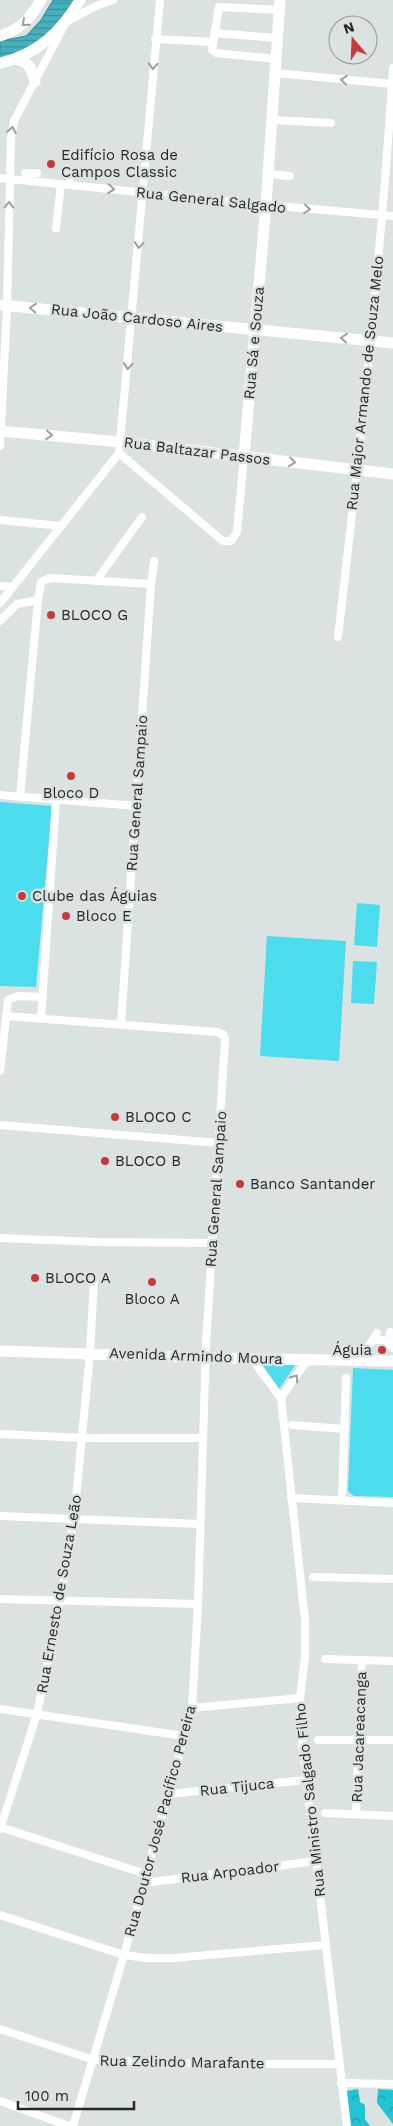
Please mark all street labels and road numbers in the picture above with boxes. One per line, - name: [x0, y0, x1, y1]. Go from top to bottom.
- street label: Rua General Salgado: [135, 183, 287, 217]
- street label: Rua Major Armando de Souza Melo: [343, 255, 387, 511]
- street label: Rua Sá e Souza: [240, 285, 268, 400]
- street label: Rua João Cardoso Aires: [50, 300, 224, 336]
- street label: Rua Baltazar Passos: [123, 433, 271, 469]
- street label: Rua General Sampaio: [123, 714, 151, 872]
- street label: Rua General Sampaio: [202, 1110, 230, 1268]
- street label: Avenida Armindo Moura: [109, 1344, 284, 1368]
- street label: Rua Ernesto de Souza Leão: [33, 1493, 85, 1695]
- street label: Rua Jacareacanga: [348, 1671, 370, 1803]
- street label: Rua Ministro Salgado Filho: [291, 1702, 329, 1898]
- street label: Rua Doutor José Pacífico Pereira: [120, 1703, 200, 1939]
- street label: Rua Tijuca: [199, 1774, 276, 1800]
- street label: Rua Arpoador: [180, 1857, 280, 1887]
- street label: Rua Zelindo Marafante: [99, 2052, 265, 2072]

